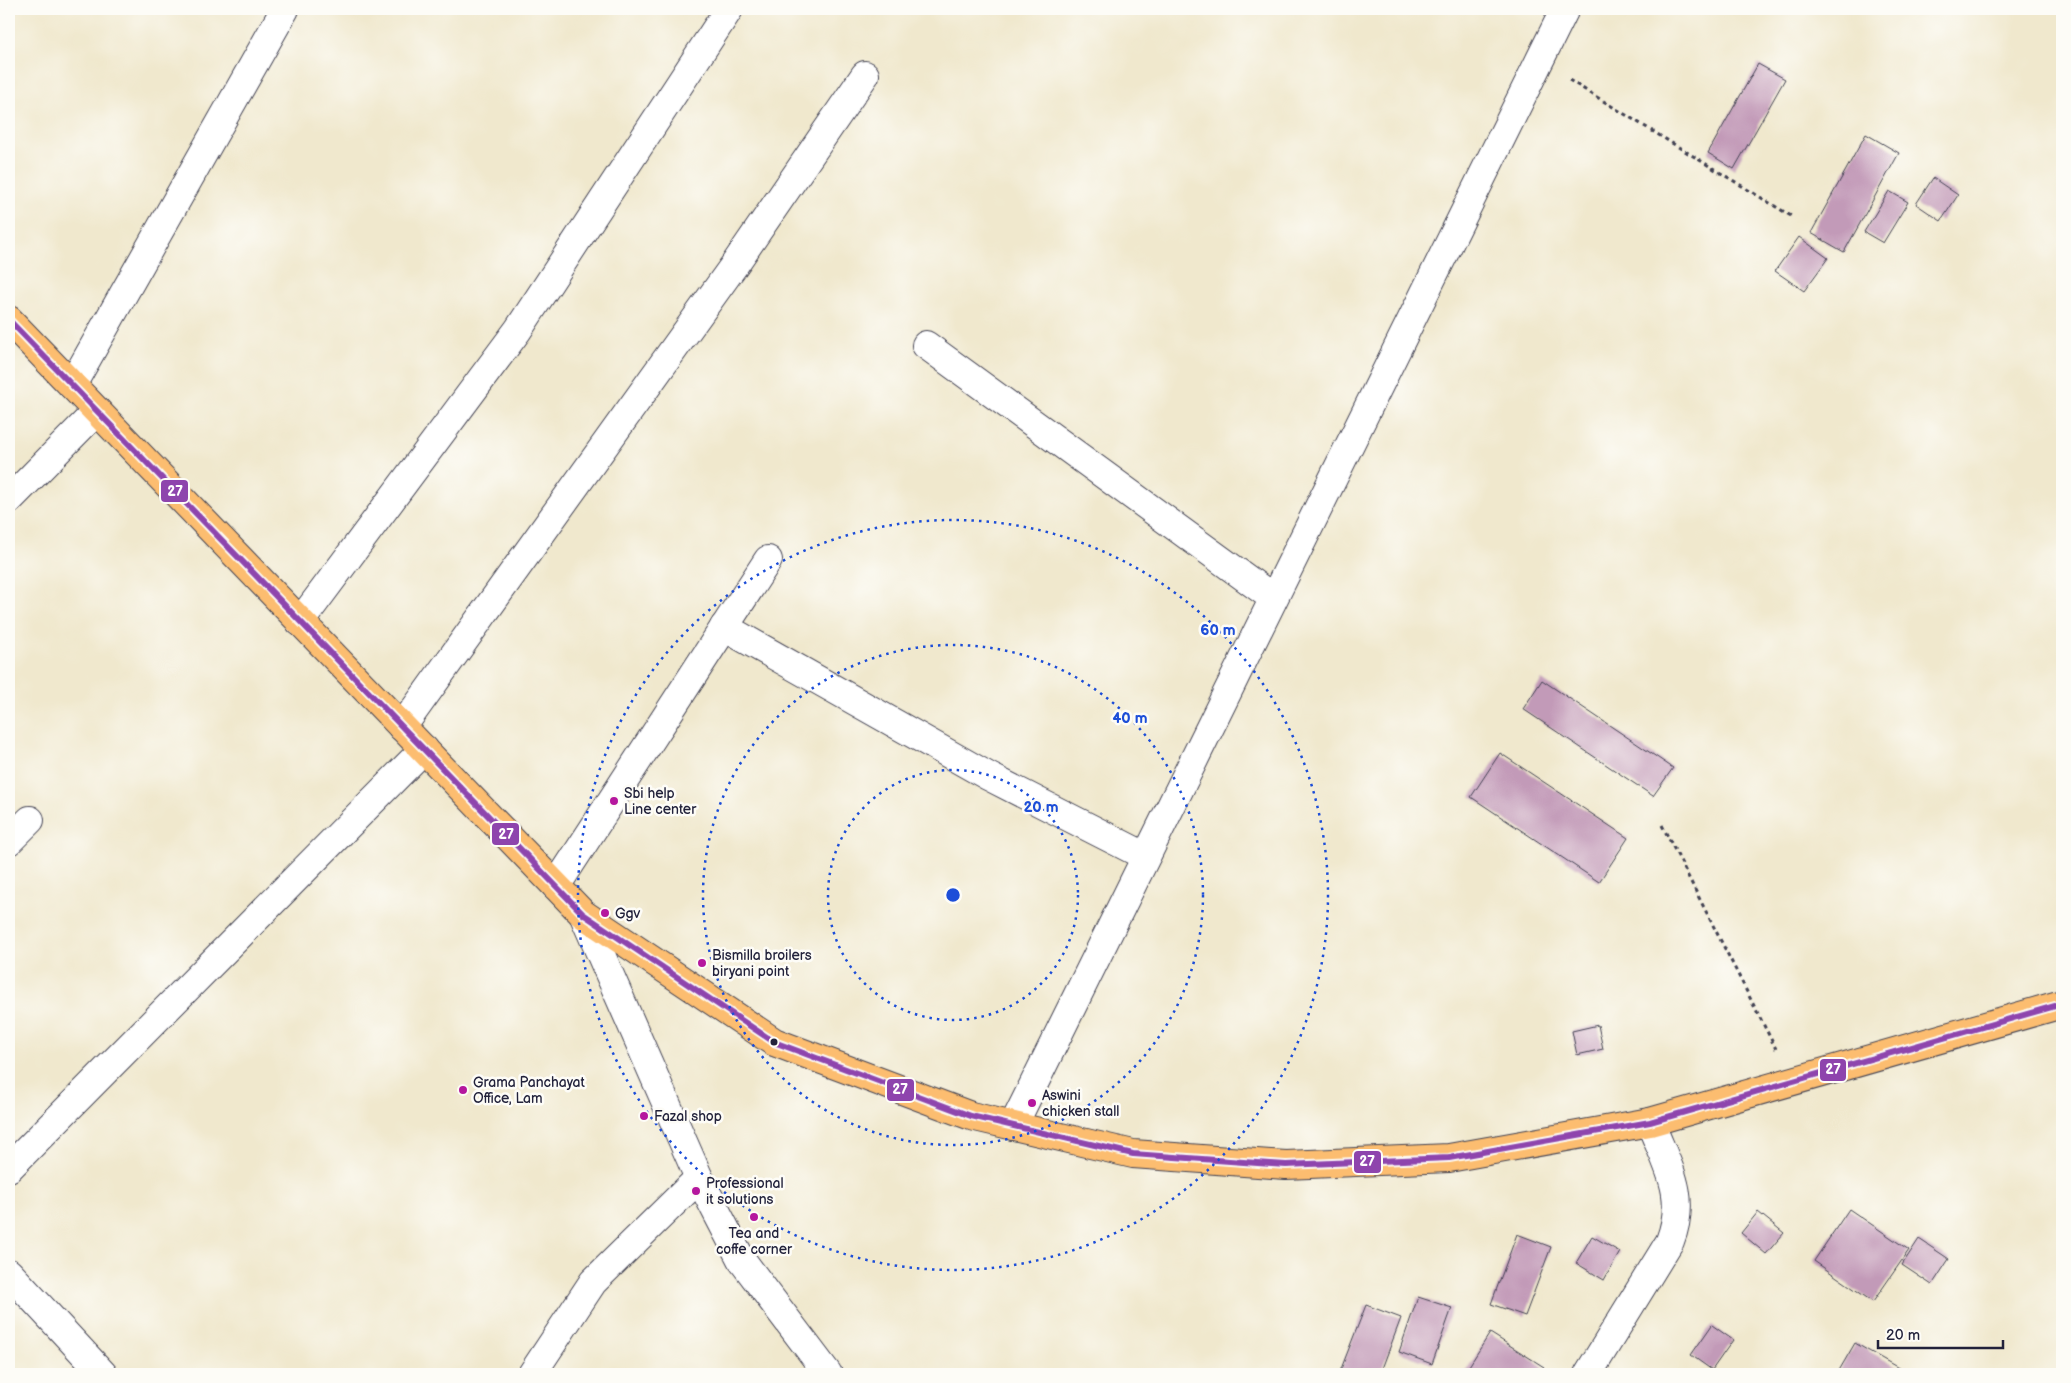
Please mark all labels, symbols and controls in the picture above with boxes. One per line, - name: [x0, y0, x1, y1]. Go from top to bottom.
- line badge: 27: [160, 479, 189, 503]
- text: 27: [167, 483, 183, 500]
- text: 60 m: [1200, 621, 1236, 640]
- text: 40 m: [1112, 709, 1148, 728]
- place label: Sbi help Line center: [624, 785, 697, 818]
- marker: Sbi help Line center: [608, 795, 620, 807]
- text: 20 m: [1024, 798, 1059, 817]
- line badge: 27: [491, 822, 520, 846]
- text: 27: [498, 826, 514, 843]
- centre of rings: [944, 886, 962, 904]
- place label: Ggv: [615, 905, 641, 922]
- marker: Ggv: [599, 907, 611, 919]
- place label: Bismilla broilers biryani point: [712, 947, 812, 980]
- marker: Bismilla broilers biryani point: [696, 957, 708, 969]
- unlabelled marker: [769, 1037, 779, 1047]
- line badge: 27: [1819, 1058, 1847, 1082]
- text: 27: [1825, 1061, 1841, 1078]
- place label: Grama Panchayat Office, Lam: [473, 1074, 586, 1107]
- line badge: 27: [886, 1078, 915, 1102]
- text: 27: [892, 1081, 908, 1098]
- marker: Grama Panchayat Office, Lam: [457, 1084, 469, 1096]
- place label: Aswini chicken stall: [1042, 1087, 1120, 1120]
- marker: Aswini chicken stall: [1026, 1097, 1038, 1109]
- place label: Fazal shop: [654, 1108, 722, 1125]
- marker: Fazal shop: [638, 1110, 650, 1122]
- line badge: 27: [1353, 1150, 1382, 1174]
- text: 27: [1359, 1153, 1375, 1170]
- place label: Professional it solutions: [706, 1175, 784, 1208]
- marker: Professional it solutions: [690, 1185, 702, 1197]
- marker: Tea and coffe corner: [748, 1211, 760, 1223]
- place label: Tea and coffe corner: [716, 1225, 793, 1258]
- scale bar: [1878, 1318, 2004, 1350]
- text: 20 m: [1886, 1326, 1920, 1345]

